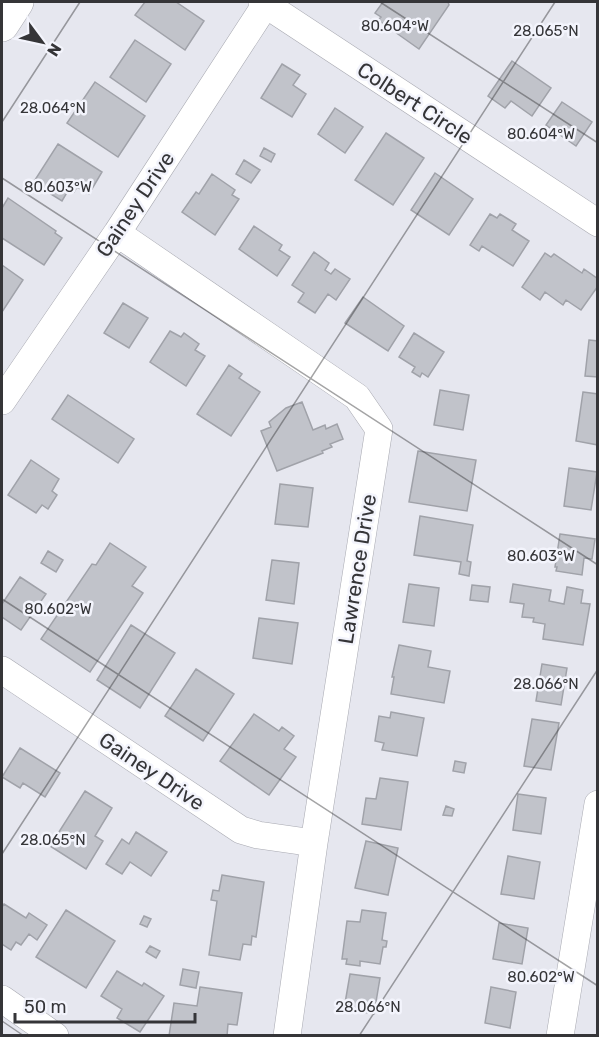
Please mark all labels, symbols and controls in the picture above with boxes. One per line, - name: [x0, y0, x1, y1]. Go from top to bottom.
- north arrow: [12, 12, 72, 72]
- text: 80.604°W: [361, 17, 429, 35]
- text: 28.065°N: [513, 22, 579, 40]
- text: N: [43, 40, 65, 60]
- street label: Colbert Circle: [353, 57, 477, 149]
- text: 28.064°N: [20, 99, 86, 117]
- text: 80.604°W: [507, 125, 575, 143]
- street label: Gainey Drive: [91, 147, 179, 261]
- text: 80.603°W: [24, 178, 92, 196]
- street label: Lawrence Drive: [333, 492, 381, 646]
- text: 80.603°W: [507, 547, 575, 565]
- text: 80.602°W: [24, 600, 92, 618]
- text: 28.066°N: [513, 675, 579, 693]
- street label: Gainey Drive: [95, 727, 209, 815]
- text: 28.065°N: [20, 831, 86, 849]
- text: 80.602°W: [507, 968, 575, 986]
- scale bar: [15, 986, 195, 1024]
- text: 50 m: [24, 996, 67, 1018]
- text: 28.066°N: [335, 998, 401, 1016]

